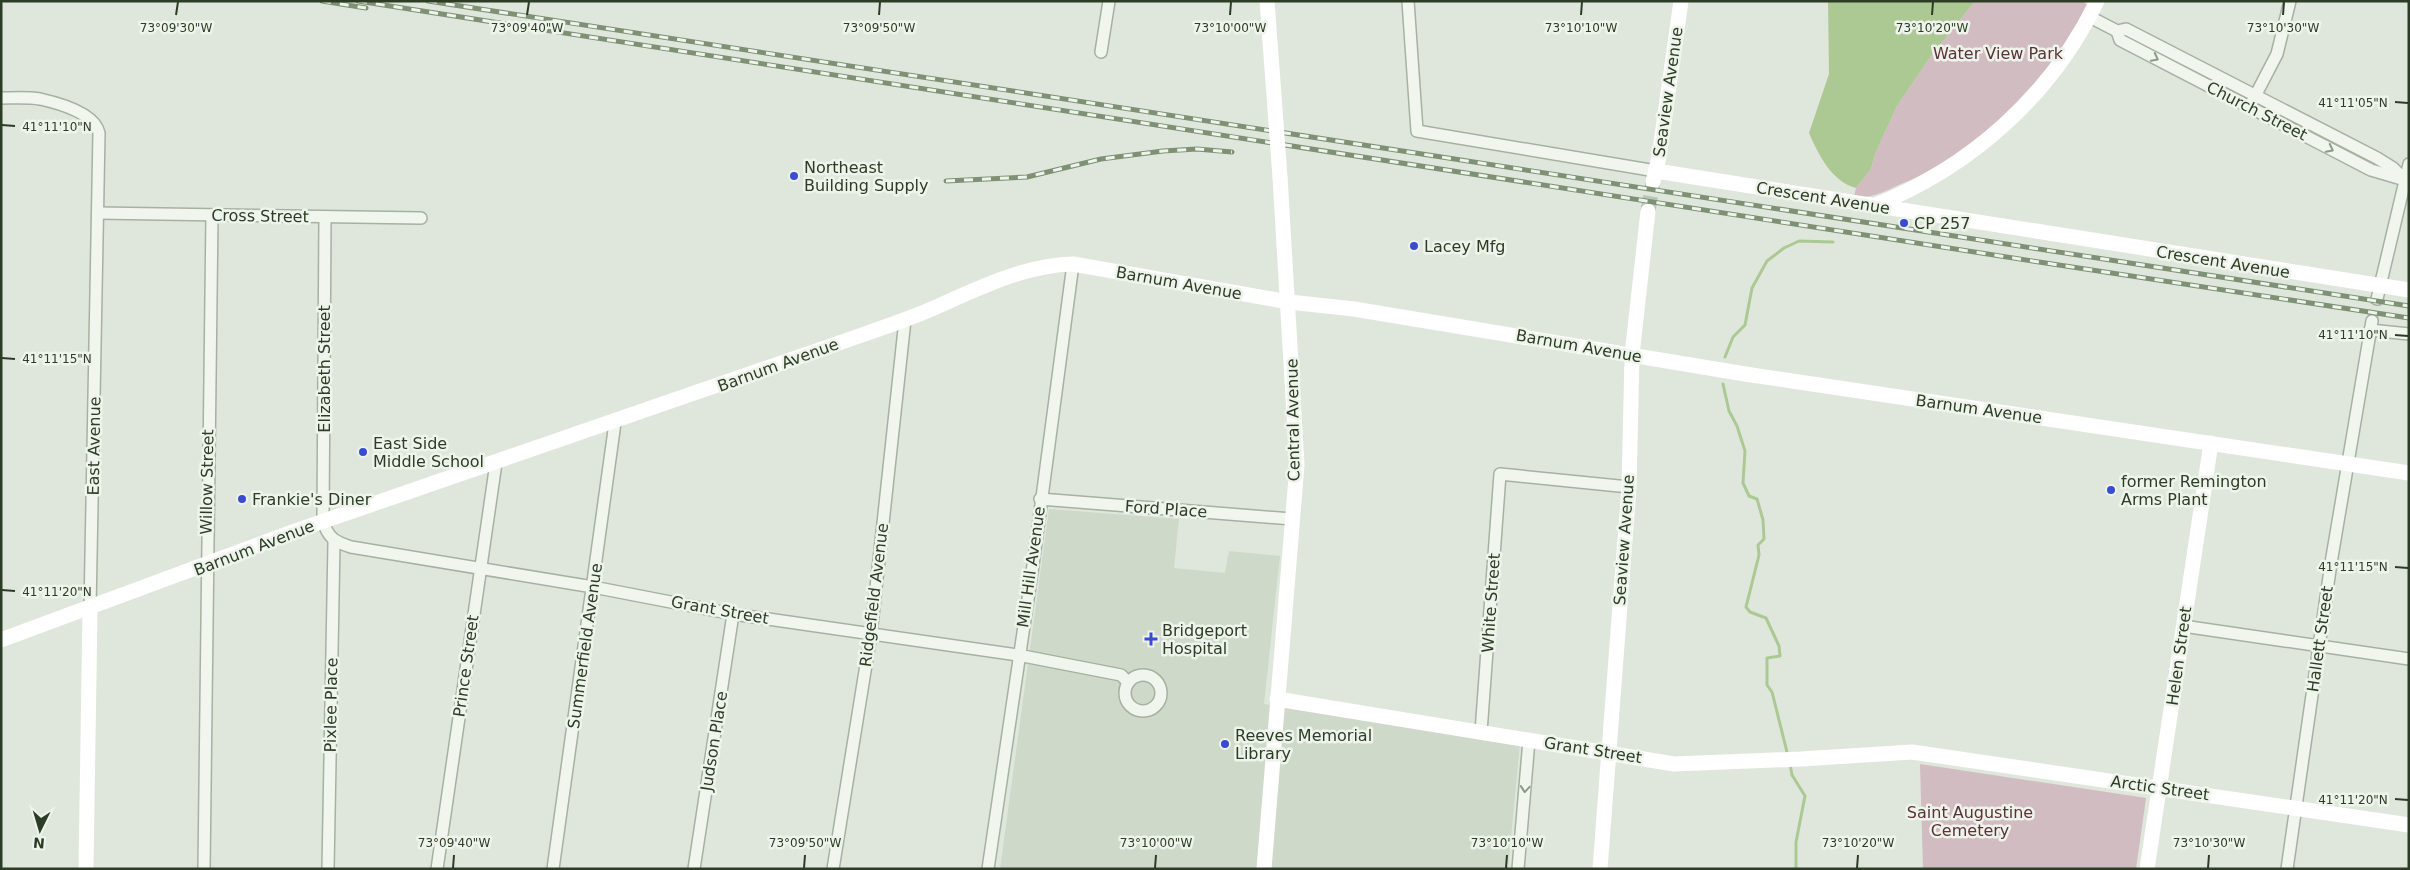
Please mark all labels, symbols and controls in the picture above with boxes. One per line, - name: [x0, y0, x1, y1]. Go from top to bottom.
- text: 73°09'30"W: [140, 21, 212, 35]
- text: 73°09'40"W: [491, 21, 563, 35]
- text: 73°09'50"W: [843, 21, 915, 35]
- text: 73°10'00"W: [1194, 21, 1266, 35]
- text: 73°10'10"W: [1545, 21, 1617, 35]
- text: 73°10'20"W: [1896, 21, 1968, 35]
- text: 73°10'30"W: [2247, 21, 2319, 35]
- street label: Seaview Avenue: [1649, 26, 1687, 158]
- park label: Water View Park: [1933, 44, 2064, 63]
- one-way arrow: [2149, 52, 2158, 62]
- street label: Church Street: [2204, 77, 2310, 145]
- text: 41°11'05"N: [2318, 96, 2388, 110]
- text: 41°11'10"N: [22, 120, 92, 134]
- one-way arrow: [2325, 143, 2334, 153]
- place label: Northeast Building Supply: [804, 158, 929, 195]
- marker: Northeast Building Supply: [788, 170, 800, 182]
- street label: Crescent Avenue: [1755, 178, 1891, 218]
- street label: Cross Street: [211, 206, 309, 226]
- place label: CP 257: [1914, 214, 1970, 233]
- marker: CP 257: [1898, 217, 1910, 229]
- place label: Lacey Mfg: [1424, 237, 1506, 256]
- marker: Lacey Mfg: [1408, 240, 1420, 252]
- street label: Crescent Avenue: [2155, 242, 2291, 282]
- street label: Barnum Avenue: [1115, 263, 1243, 303]
- street label: Elizabeth Street: [315, 305, 334, 433]
- street label: Barnum Avenue: [1515, 326, 1643, 366]
- text: 41°11'10"N: [2318, 328, 2388, 342]
- street label: Barnum Avenue: [715, 334, 841, 396]
- text: 41°11'15"N: [22, 352, 92, 366]
- street label: Central Avenue: [1282, 358, 1304, 482]
- street label: Barnum Avenue: [1915, 391, 2043, 427]
- street label: East Avenue: [84, 396, 104, 496]
- street label: Willow Street: [197, 429, 217, 535]
- place label: East Side Middle School: [373, 434, 484, 471]
- marker: East Side Middle School: [357, 446, 369, 458]
- place label: former Remington Arms Plant: [2121, 472, 2267, 509]
- street label: Seaview Avenue: [1610, 474, 1638, 606]
- marker: former Remington Arms Plant: [2105, 484, 2117, 496]
- place label: Frankie's Diner: [252, 490, 372, 509]
- marker: Frankie's Diner: [236, 493, 248, 505]
- street label: Ford Place: [1124, 497, 1208, 521]
- street label: Mill Hill Avenue: [1013, 505, 1049, 629]
- street label: Barnum Avenue: [191, 516, 317, 580]
- street label: Ridgefield Avenue: [856, 522, 892, 668]
- street label: White Street: [1478, 552, 1504, 654]
- text: 41°11'15"N: [2318, 560, 2388, 574]
- street label: Summerfield Avenue: [564, 562, 606, 730]
- text: 41°11'20"N: [22, 585, 92, 599]
- street label: Hallett Street: [2303, 585, 2337, 693]
- street label: Grant Street: [670, 592, 770, 628]
- street label: Helen Street: [2163, 605, 2195, 707]
- street label: Prince Street: [449, 614, 483, 718]
- place label: Bridgeport Hospital: [1162, 621, 1247, 658]
- marker: Bridgeport Hospital: [1144, 632, 1158, 646]
- street label: Pixlee Place: [321, 657, 341, 753]
- street label: Judson Place: [697, 690, 731, 793]
- place label: Reeves Memorial Library: [1235, 726, 1372, 763]
- street label: Grant Street: [1543, 733, 1643, 767]
- marker: Reeves Memorial Library: [1219, 738, 1231, 750]
- street label: Arctic Street: [2110, 772, 2210, 804]
- one-way arrow: [1519, 785, 1530, 793]
- text: 41°11'20"N: [2318, 793, 2388, 807]
- park label: Saint Augustine Cemetery: [1907, 803, 2033, 840]
- north arrow: [15, 805, 65, 855]
- text: N: [32, 834, 45, 851]
- text: 73°09'40"W: [418, 836, 490, 850]
- text: 73°09'50"W: [769, 836, 841, 850]
- text: 73°10'00"W: [1120, 836, 1192, 850]
- text: 73°10'10"W: [1471, 836, 1543, 850]
- text: 73°10'20"W: [1822, 836, 1894, 850]
- text: 73°10'30"W: [2173, 836, 2245, 850]

